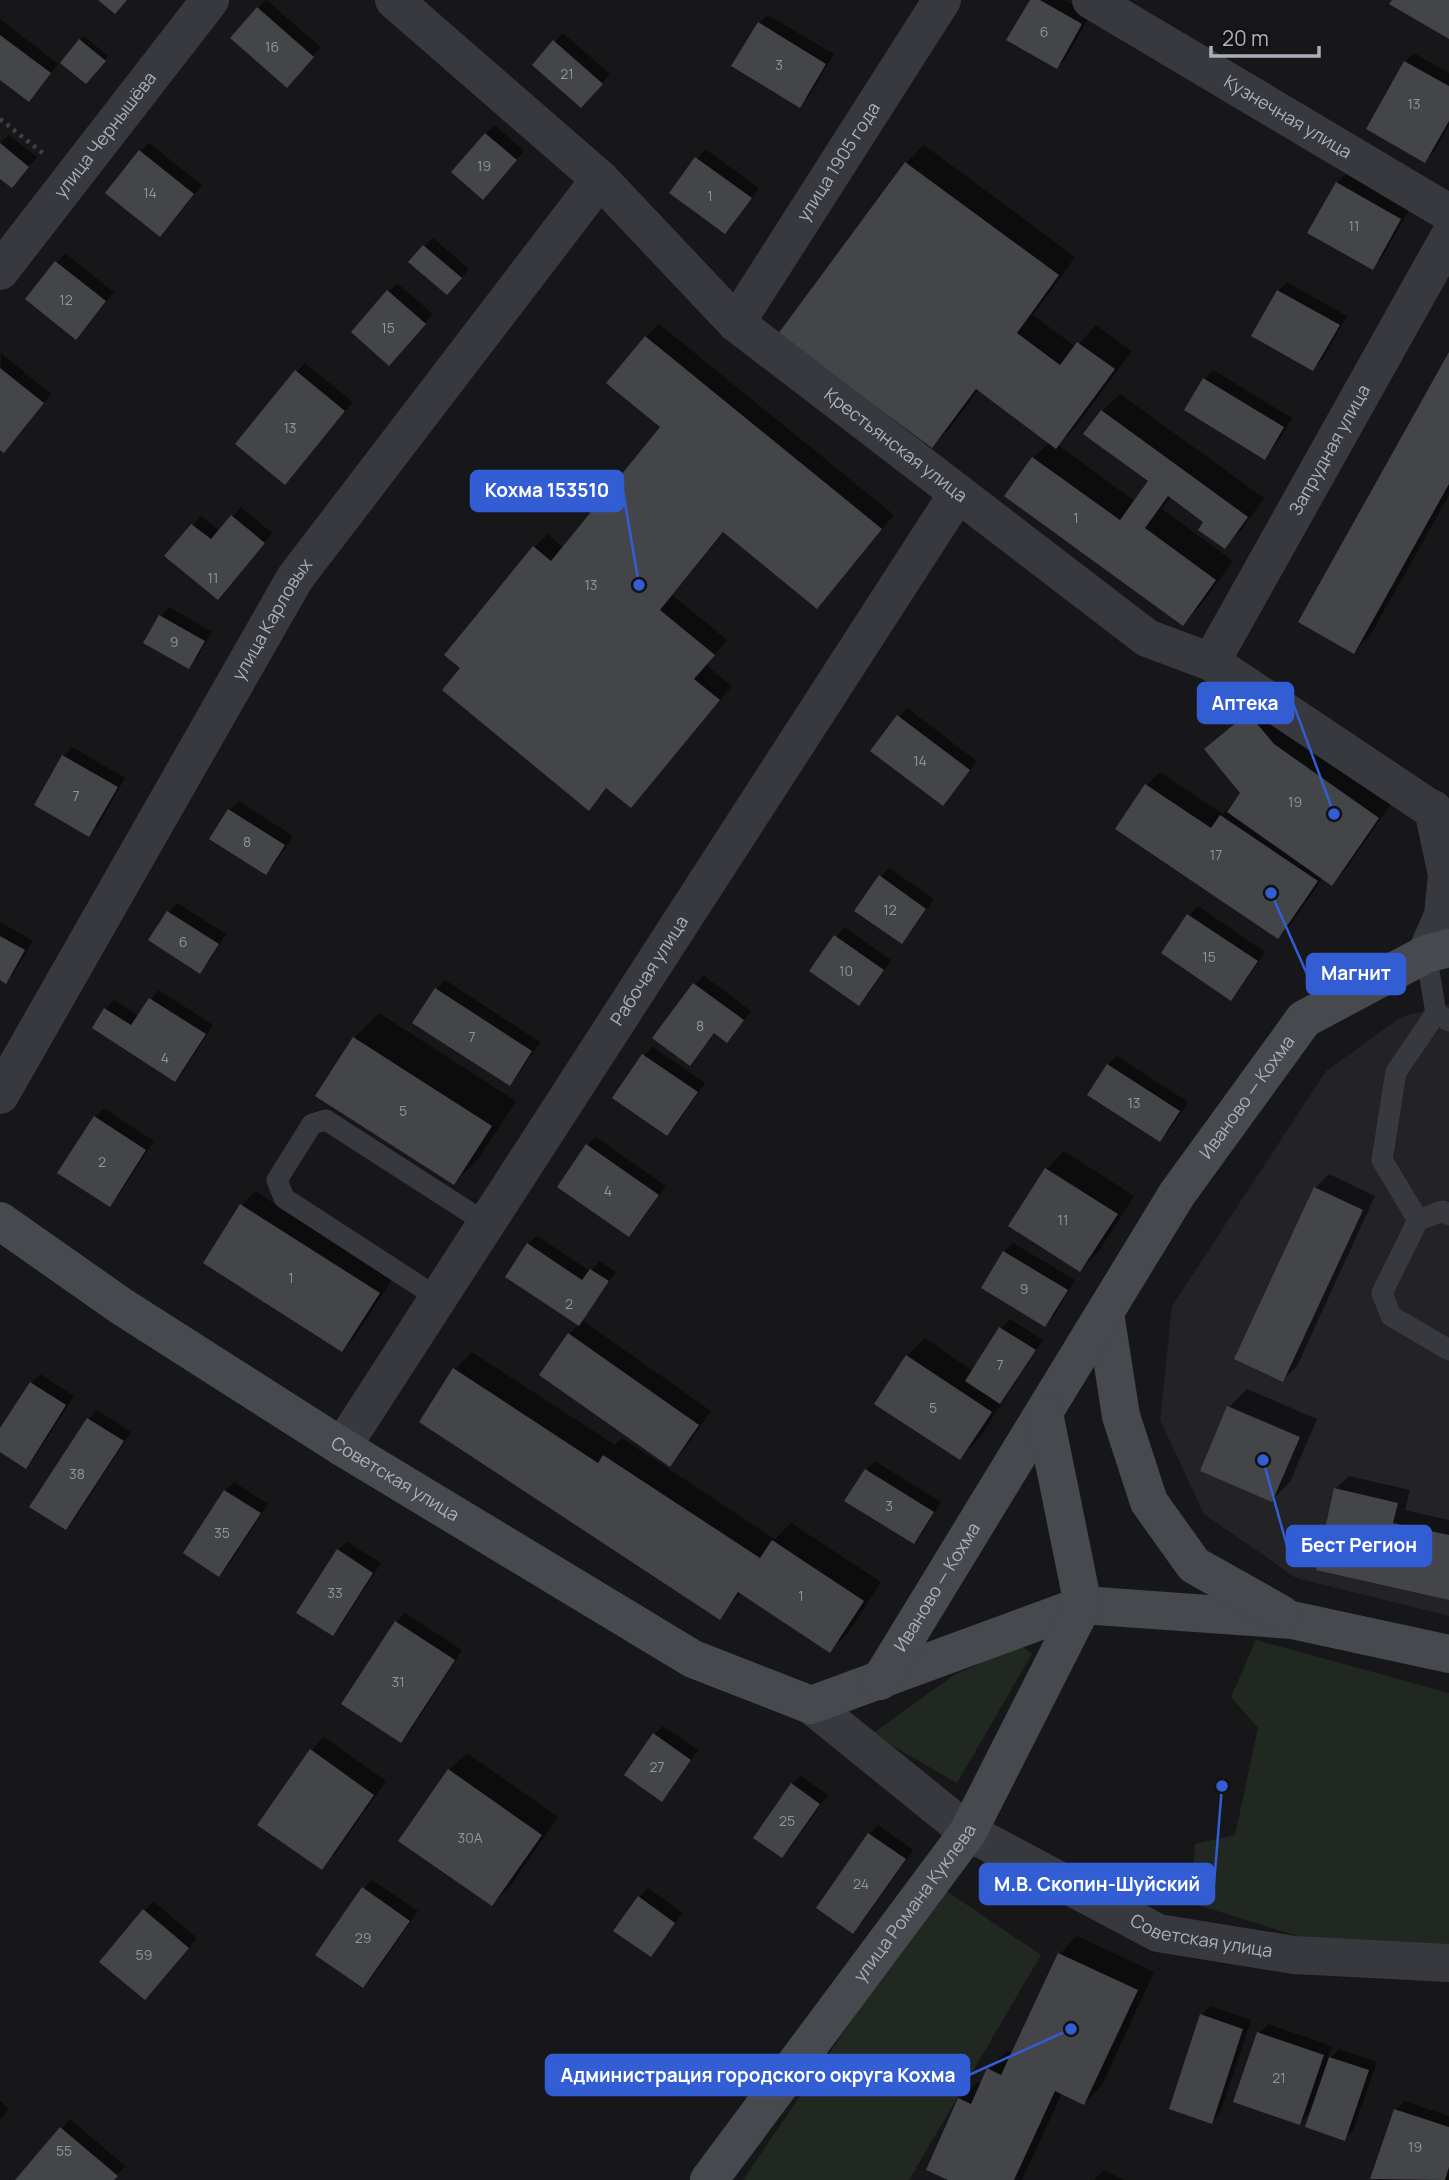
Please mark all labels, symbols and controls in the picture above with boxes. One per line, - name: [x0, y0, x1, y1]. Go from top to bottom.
- scale bar: [1211, 14, 1320, 58]
- house number: 6: [1040, 22, 1048, 41]
- text: 20 m: [1222, 24, 1269, 52]
- house number: 16: [265, 37, 279, 56]
- house number: 3: [775, 55, 783, 74]
- house number: 21: [560, 64, 574, 83]
- street label: улица Чернышёва: [48, 66, 161, 203]
- street label: Кузнечная улица: [1220, 69, 1357, 163]
- house number: 13: [1407, 94, 1421, 113]
- street label: улица 1905 года: [791, 97, 885, 226]
- house number: 19: [477, 156, 491, 175]
- house number: 14: [143, 183, 157, 202]
- house number: 1: [707, 186, 713, 205]
- house number: 11: [1349, 216, 1359, 235]
- house number: 12: [59, 290, 73, 309]
- house number: 15: [381, 318, 395, 337]
- street label: Запрудная улица: [1283, 380, 1375, 519]
- street label: Крестьянская улица: [820, 382, 973, 507]
- house number: 13: [283, 418, 297, 437]
- callout: Кохма 153510: [471, 471, 623, 511]
- text: Кохма 153510: [485, 477, 609, 503]
- house number: 1: [1073, 508, 1079, 527]
- street label: улица Карловых: [226, 552, 317, 684]
- house number: 11: [208, 568, 218, 587]
- house number: 13: [584, 575, 598, 594]
- house number: 9: [170, 632, 178, 651]
- callout: Аптека: [1198, 683, 1293, 723]
- text: Аптека: [1212, 690, 1279, 716]
- house number: 14: [913, 751, 927, 770]
- house number: 7: [72, 786, 80, 805]
- house number: 19: [1288, 792, 1302, 811]
- house number: 8: [243, 832, 251, 851]
- house number: 17: [1210, 845, 1222, 864]
- house number: 12: [883, 900, 897, 919]
- street label: Рабочая улица: [604, 911, 693, 1030]
- house number: 6: [179, 932, 187, 951]
- house number: 15: [1202, 947, 1216, 966]
- callout: Магнит: [1307, 954, 1405, 994]
- text: Магнит: [1321, 960, 1391, 986]
- house number: 10: [839, 961, 853, 980]
- house number: 8: [696, 1016, 704, 1035]
- house number: 7: [468, 1027, 476, 1046]
- street label: Иваново — Кохма: [1193, 1030, 1299, 1163]
- house number: 4: [161, 1048, 169, 1067]
- house number: 13: [1127, 1093, 1141, 1112]
- house number: 5: [399, 1101, 407, 1120]
- house number: 2: [98, 1152, 106, 1171]
- house number: 4: [604, 1181, 612, 1200]
- house number: 11: [1058, 1210, 1068, 1229]
- house number: 1: [288, 1268, 294, 1287]
- house number: 9: [1020, 1279, 1028, 1298]
- house number: 2: [565, 1294, 573, 1313]
- house number: 7: [996, 1355, 1004, 1374]
- house number: 5: [929, 1398, 937, 1417]
- street label: Советская улица: [327, 1430, 464, 1526]
- house number: 38: [69, 1464, 85, 1483]
- house number: 3: [885, 1496, 893, 1515]
- street label: Иваново — Кохма: [888, 1517, 985, 1656]
- house number: 35: [214, 1523, 230, 1542]
- callout: Бест Регион: [1287, 1526, 1431, 1566]
- text: Бест Регион: [1301, 1532, 1417, 1558]
- house number: 33: [327, 1583, 343, 1602]
- house number: 1: [798, 1586, 804, 1605]
- house number: 31: [391, 1672, 405, 1691]
- house number: 27: [649, 1757, 665, 1776]
- house number: 25: [779, 1811, 795, 1830]
- street label: улица Романа Куклева: [847, 1820, 981, 1987]
- house number: 30А: [457, 1828, 483, 1847]
- callout: М.В. Скопин-Шуйский: [980, 1864, 1214, 1904]
- text: М.В. Скопин-Шуйский: [994, 1871, 1200, 1897]
- house number: 24: [853, 1874, 869, 1893]
- street label: Советская улица: [1126, 1907, 1274, 1962]
- house number: 29: [355, 1928, 371, 1947]
- house number: 59: [136, 1945, 152, 1964]
- callout: Администрация городского округа Кохма: [546, 2055, 969, 2095]
- text: Администрация городского округа Кохма: [561, 2062, 955, 2088]
- house number: 21: [1272, 2068, 1286, 2087]
- house number: 19: [1408, 2137, 1422, 2156]
- house number: 55: [56, 2141, 72, 2160]

